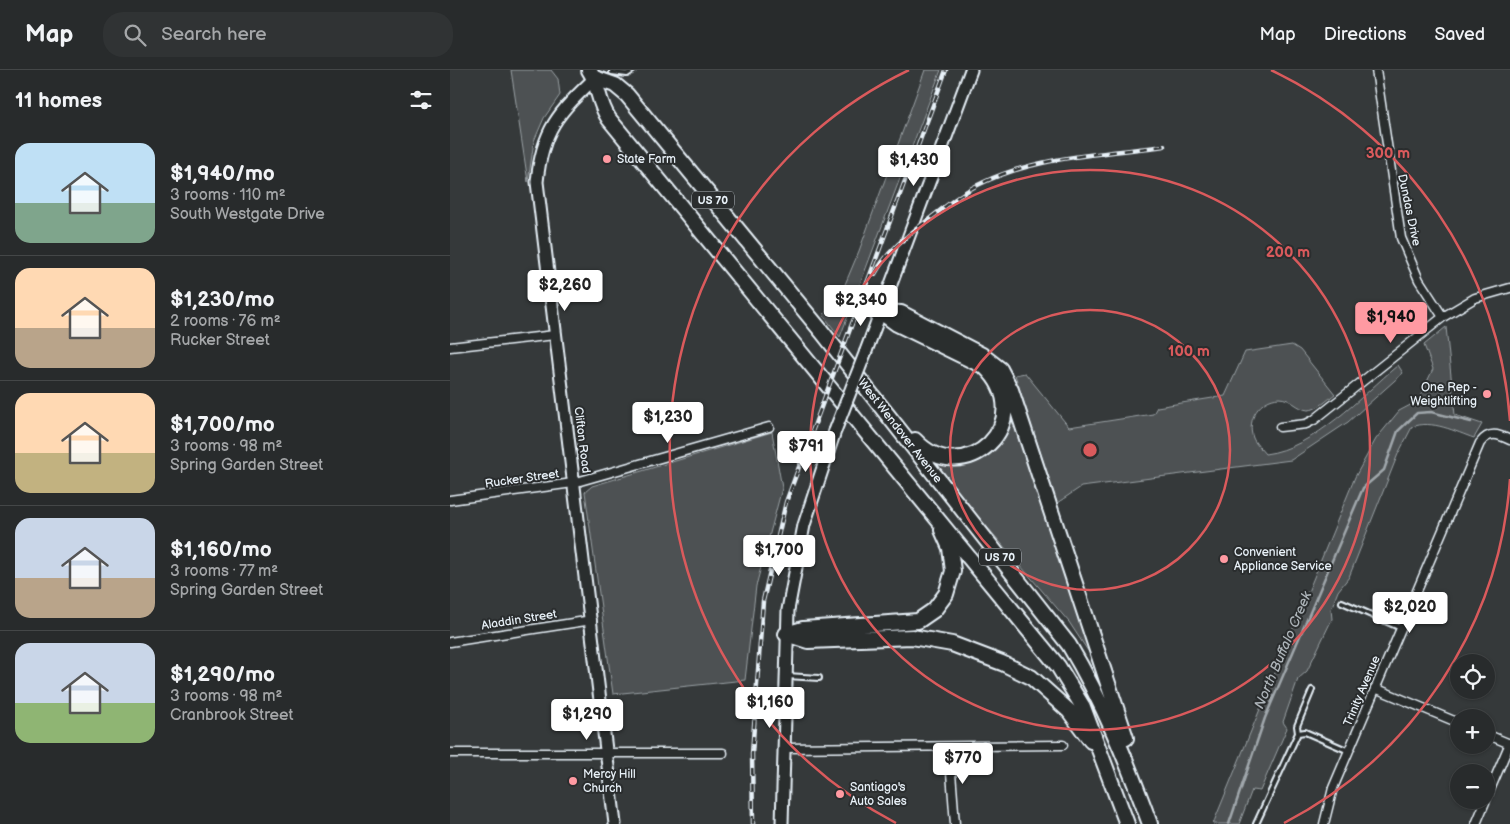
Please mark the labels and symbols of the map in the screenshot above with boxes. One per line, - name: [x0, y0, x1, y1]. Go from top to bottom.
- pin: $1,430: [873, 144, 955, 187]
- text: 300 m: [1366, 144, 1410, 163]
- place label: State Farm: [617, 152, 676, 167]
- marker: State Farm: [601, 153, 613, 165]
- street label: Dundas Drive: [1394, 173, 1424, 247]
- road number: US 70: [692, 192, 734, 208]
- text: 200 m: [1266, 243, 1310, 262]
- pin: $2,260: [524, 270, 606, 312]
- pin: $2,340: [820, 284, 902, 327]
- pin: $1,940: [1350, 302, 1432, 344]
- text: 100 m: [1168, 342, 1210, 361]
- street label: West Wendover Avenue: [855, 376, 945, 486]
- place label: One Rep - Weightlifting: [1410, 380, 1477, 409]
- marker: One Rep - Weightlifting: [1481, 388, 1493, 400]
- pin: $1,230: [627, 402, 709, 444]
- street label: Clifton Road: [570, 406, 594, 474]
- pin: $791: [776, 430, 836, 473]
- centre of rings: [1081, 441, 1099, 459]
- street label: Rucker Street: [484, 466, 560, 492]
- pin: $1,700: [738, 534, 820, 577]
- place label: Convenient Appliance Service: [1234, 545, 1332, 574]
- road number: US 70: [979, 548, 1021, 566]
- marker: Convenient Appliance Service: [1218, 553, 1230, 565]
- water label: North Buffalo Creek: [1251, 588, 1316, 711]
- pin: $2,020: [1369, 592, 1451, 634]
- street label: Aladdin Street: [480, 607, 558, 633]
- street label: Trinity Avenue: [1340, 653, 1384, 729]
- pin: $1,160: [729, 686, 811, 729]
- pin: $1,290: [546, 698, 628, 741]
- pin: $770: [933, 742, 993, 785]
- place label: Mercy Hill Church: [583, 767, 636, 796]
- marker: Mercy Hill Church: [567, 775, 579, 787]
- place label: Santiago's Auto Sales: [850, 780, 907, 809]
- marker: Santiago's Auto Sales: [834, 788, 846, 800]

